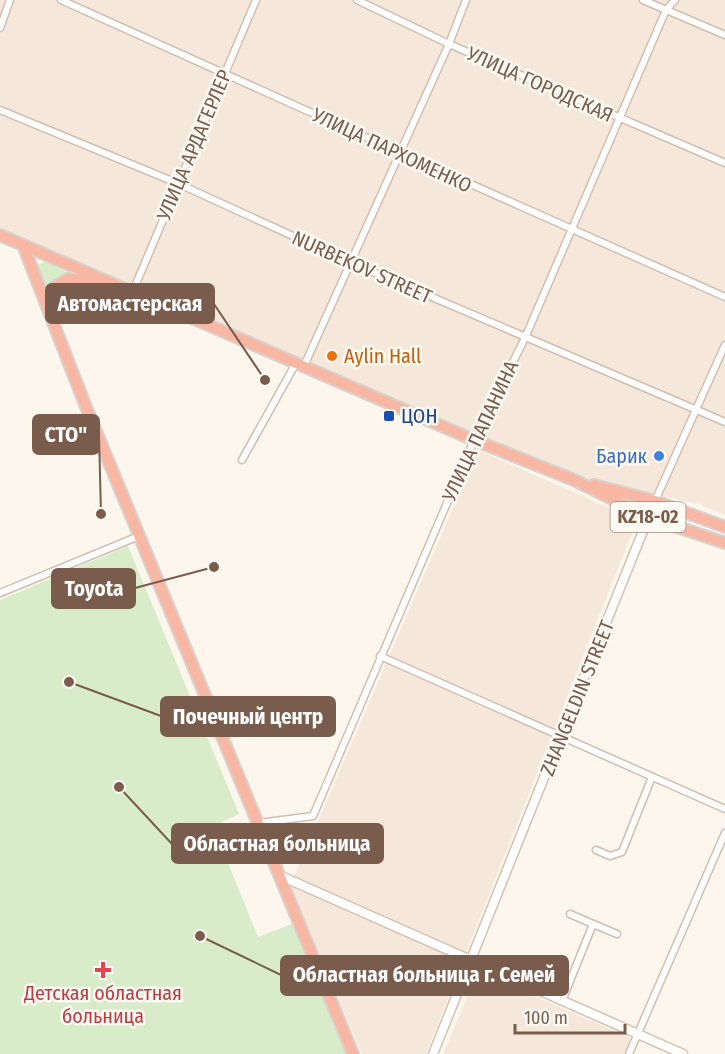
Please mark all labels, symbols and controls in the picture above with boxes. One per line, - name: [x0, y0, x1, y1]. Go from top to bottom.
- street label: УЛИЦА ГОРОДСКАЯ: [462, 41, 617, 127]
- street label: УЛИЦА АРДАГЕРЛЕР: [151, 66, 237, 225]
- street label: УЛИЦА ПАРХОМЕНКО: [307, 102, 476, 198]
- street label: NURBEKOV STREET: [288, 225, 436, 309]
- callout: Автомастерская: [46, 284, 214, 323]
- text: Автомастерская: [57, 291, 202, 317]
- place label: Aylin Hall: [344, 344, 421, 368]
- marker: Aylin Hall: [325, 349, 339, 363]
- street label: УЛИЦА ПАПАНИНА: [436, 356, 523, 506]
- place label: ЦОН: [401, 404, 438, 428]
- marker: ЦОН: [382, 409, 396, 423]
- callout: СТО": [33, 415, 99, 454]
- text: СТО": [45, 422, 87, 448]
- place label: Барик: [596, 444, 648, 468]
- marker: Барик: [652, 449, 666, 463]
- road number: KZ18-02: [610, 502, 686, 532]
- callout: Toyota: [52, 569, 135, 608]
- text: Toyota: [65, 576, 123, 602]
- street label: ZHANGELDIN STREET: [535, 616, 619, 779]
- callout: Почечный центр: [161, 697, 335, 736]
- text: Почечный центр: [173, 704, 323, 730]
- callout: Областная больница: [172, 824, 383, 863]
- text: Областная больница: [184, 831, 370, 857]
- callout: Областная больница г. Семей: [281, 956, 568, 995]
- marker: Детская областная больница: [94, 961, 112, 979]
- text: Областная больница г. Семей: [293, 962, 555, 988]
- place label: Детская областная больница: [23, 981, 182, 1028]
- scale bar: [515, 997, 624, 1035]
- text: 100 m: [524, 1007, 568, 1029]

